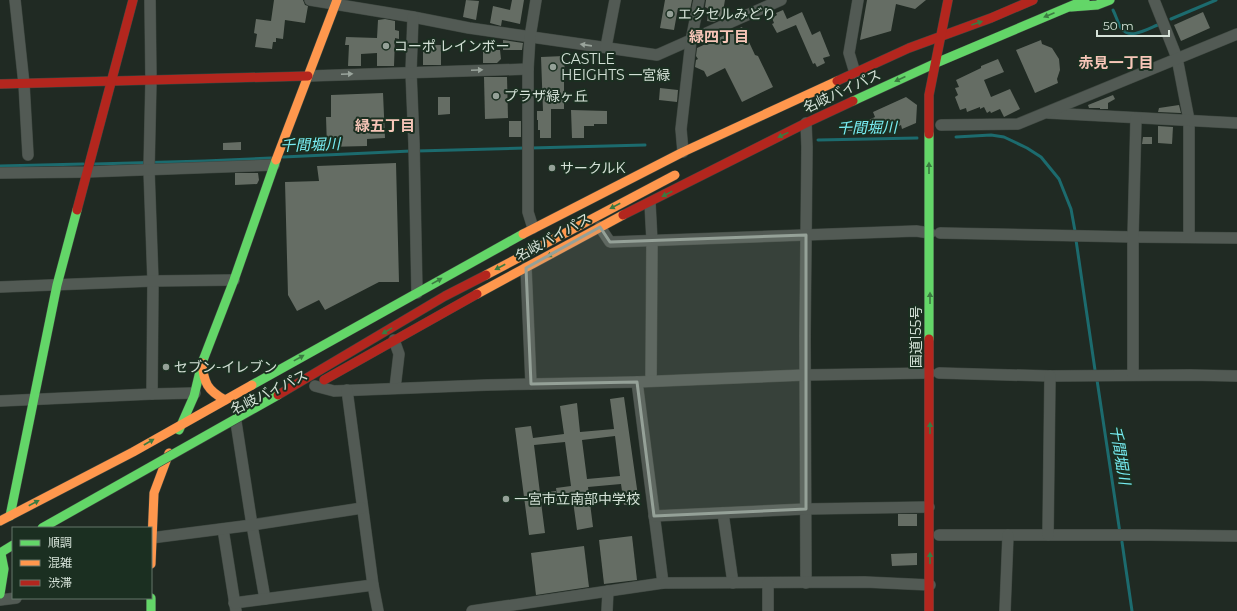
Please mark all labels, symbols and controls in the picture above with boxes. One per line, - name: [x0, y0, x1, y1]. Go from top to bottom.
- place label: エクセルみどり: [678, 5, 776, 23]
- marker: エクセルみどり: [665, 9, 675, 19]
- scale bar: [1097, 12, 1169, 38]
- one-way arrow: [1043, 13, 1055, 19]
- text: 50 m: [1103, 18, 1134, 33]
- one-way arrow: [971, 19, 983, 25]
- district label: 緑四丁目: [689, 27, 749, 46]
- place label: コーポ レインボー: [394, 37, 510, 55]
- marker: コーポ レインボー: [381, 41, 391, 51]
- one-way arrow: [580, 41, 593, 48]
- place label: CASTLE HEIGHTS 一宮緑: [561, 50, 670, 84]
- district label: 赤見一丁目: [1078, 53, 1154, 72]
- marker: CASTLE HEIGHTS 一宮緑: [548, 62, 558, 72]
- street label: 名岐バイパス: [800, 65, 884, 117]
- one-way arrow: [471, 67, 484, 73]
- one-way arrow: [341, 71, 353, 78]
- one-way arrow: [894, 76, 906, 82]
- place label: プラザ緑ヶ丘: [504, 87, 588, 105]
- marker: プラザ緑ヶ丘: [491, 91, 501, 101]
- district label: 緑五丁目: [355, 116, 415, 135]
- water label: 千間堀川: [837, 117, 899, 138]
- one-way arrow: [777, 131, 788, 138]
- water label: 千間堀川: [280, 134, 342, 155]
- place label: サークルK: [560, 159, 626, 177]
- one-way arrow: [926, 162, 933, 174]
- marker: サークルK: [547, 163, 557, 173]
- one-way arrow: [661, 191, 673, 197]
- one-way arrow: [610, 203, 621, 209]
- street label: 名岐バイパス: [512, 209, 594, 265]
- one-way arrow: [546, 251, 557, 257]
- one-way arrow: [494, 263, 506, 270]
- one-way arrow: [432, 278, 443, 285]
- one-way arrow: [927, 291, 933, 304]
- street label: 国道155号: [907, 306, 925, 368]
- one-way arrow: [381, 327, 393, 334]
- one-way arrow: [294, 355, 305, 362]
- place label: セブン-イレブン: [174, 358, 277, 376]
- marker: セブン-イレブン: [161, 362, 171, 372]
- street label: 名岐バイパス: [227, 366, 311, 418]
- one-way arrow: [927, 421, 933, 434]
- water label: 千間堀川: [1106, 424, 1135, 488]
- one-way arrow: [143, 439, 155, 446]
- place label: 一宮市立南部中学校: [514, 490, 640, 508]
- marker: 一宮市立南部中学校: [501, 494, 511, 504]
- one-way arrow: [29, 500, 40, 506]
- legend: [12, 527, 152, 599]
- text: 順調: [48, 535, 72, 550]
- one-way arrow: [927, 551, 933, 564]
- text: 混雑: [48, 555, 72, 570]
- text: 渋滞: [48, 575, 72, 590]

